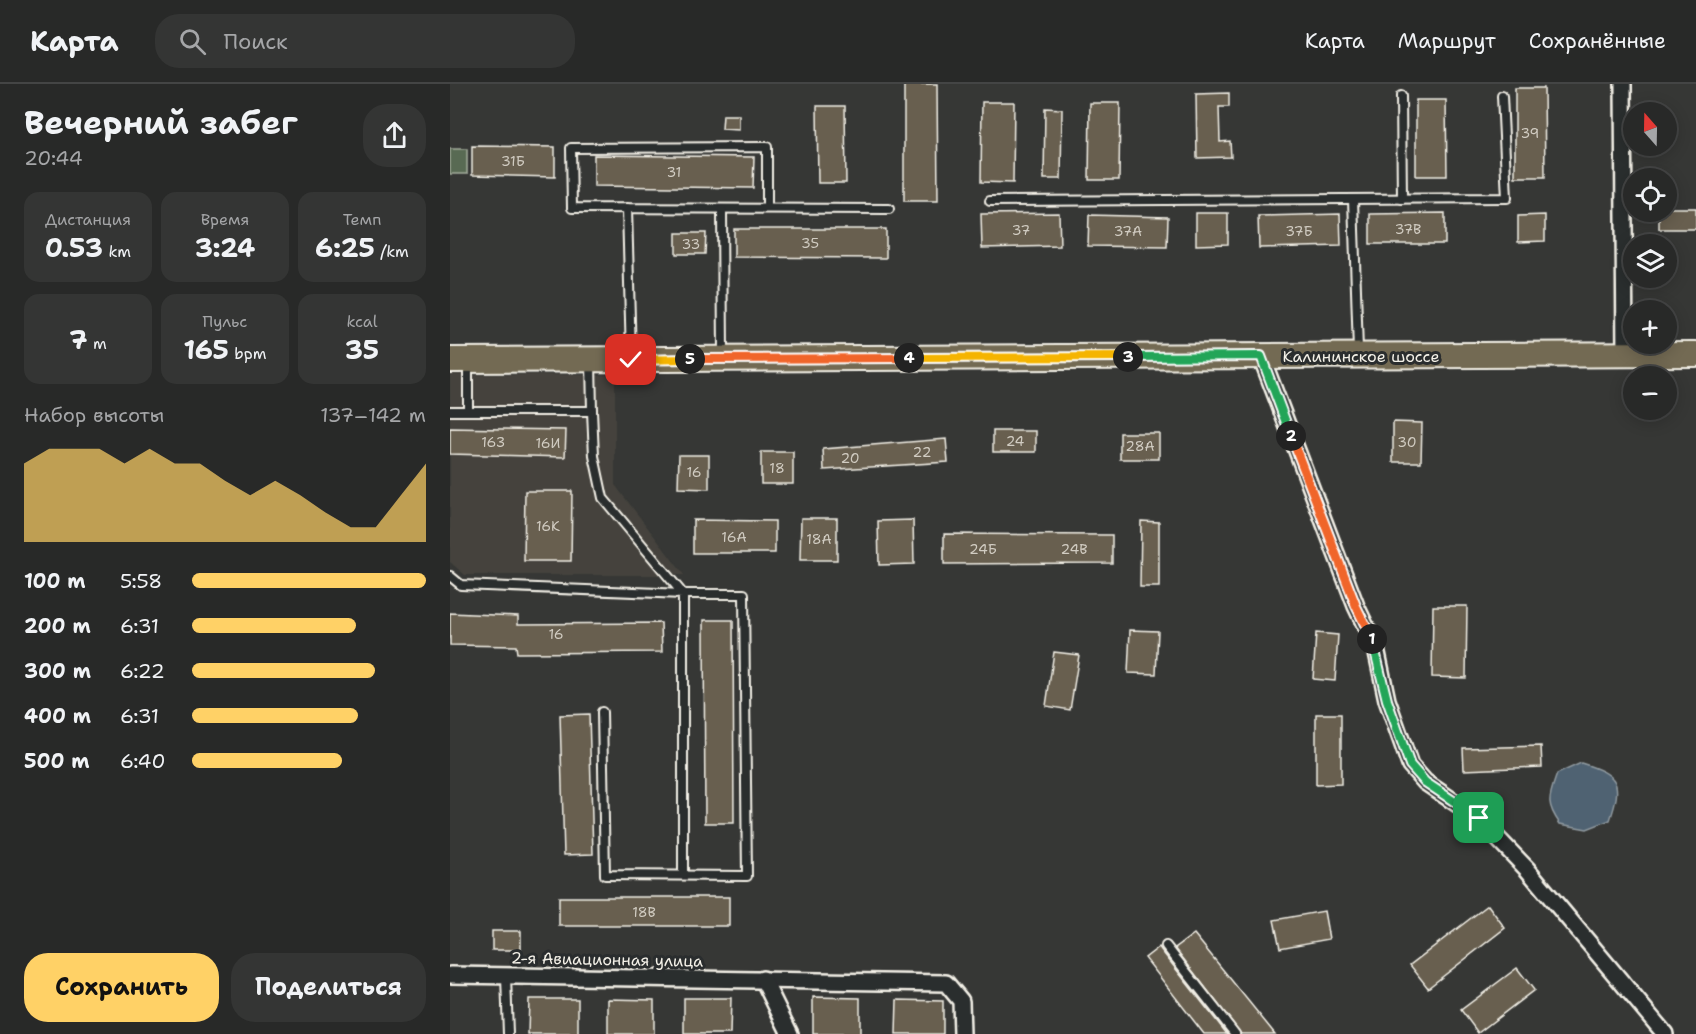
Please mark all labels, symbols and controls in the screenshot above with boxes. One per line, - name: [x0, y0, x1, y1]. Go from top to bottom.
- search box: [155, 14, 575, 68]
- text: Карта: [30, 22, 119, 60]
- icon: search: [176, 25, 209, 58]
- text: Поиск: [224, 27, 288, 56]
- text: Карта: [1305, 27, 1365, 55]
- text: Маршрут: [1398, 27, 1496, 55]
- text: Сохранённые: [1529, 27, 1666, 55]
- text: Вечерний забег: [24, 100, 298, 145]
- north arrow: [1623, 102, 1677, 156]
- map controls: [1623, 102, 1677, 420]
- button: share: [363, 104, 426, 167]
- house number: 39: [1521, 124, 1539, 142]
- text: 20:44: [24, 145, 83, 171]
- house number: 31Б: [501, 152, 525, 170]
- house number: 31: [667, 163, 681, 181]
- button: locate: [1623, 168, 1677, 222]
- text: Дистанция: [45, 209, 131, 230]
- text: Время: [201, 209, 249, 230]
- text: Темп: [343, 209, 381, 230]
- house number: 37В: [1395, 220, 1421, 238]
- house number: 37: [1012, 221, 1030, 239]
- house number: 37А: [1114, 222, 1142, 240]
- house number: 37Б: [1285, 222, 1313, 240]
- text: 0.53: [45, 230, 103, 265]
- text: 3:24: [195, 230, 255, 265]
- text: 6:25: [315, 230, 375, 265]
- house number: 35: [801, 234, 819, 252]
- button: layers: [1623, 234, 1677, 288]
- house number: 33: [682, 235, 700, 253]
- text: km: [103, 241, 131, 262]
- text: /km: [375, 241, 409, 262]
- button: +: [1623, 300, 1677, 354]
- text: Пульс: [203, 311, 247, 332]
- text: kcal: [346, 311, 378, 332]
- text: 7: [69, 322, 87, 357]
- text: 165: [183, 332, 229, 367]
- text: 35: [345, 332, 379, 367]
- text: m: [87, 333, 107, 354]
- pin: [605, 334, 656, 385]
- pin: 3: [1113, 342, 1143, 372]
- text: bpm: [229, 343, 267, 364]
- icon: check: [614, 343, 647, 376]
- pin: 4: [894, 343, 924, 373]
- pin: 5: [675, 344, 705, 374]
- text: 3: [1122, 346, 1134, 367]
- street label: Калининское шоссе: [1283, 346, 1439, 367]
- text: 4: [903, 347, 915, 368]
- text: 5: [685, 348, 695, 369]
- button: −: [1623, 366, 1677, 420]
- text: Набор высоты: [24, 402, 164, 428]
- text: 137–142 m: [320, 402, 426, 428]
- pin: 2: [1276, 421, 1306, 451]
- text: 2: [1285, 425, 1297, 446]
- house number: 24: [1006, 432, 1025, 450]
- house number: 16З: [481, 433, 505, 451]
- house number: 30: [1397, 433, 1417, 451]
- house number: 16И: [535, 434, 561, 452]
- house number: 28А: [1125, 437, 1155, 455]
- house number: 22: [913, 443, 931, 461]
- house number: 20: [840, 449, 860, 467]
- house number: 18: [769, 459, 785, 477]
- house number: 16: [686, 463, 702, 481]
- house number: 16К: [536, 517, 560, 535]
- house number: 16А: [721, 528, 747, 546]
- house number: 18А: [806, 530, 832, 548]
- house number: 24Б: [969, 540, 997, 558]
- house number: 24В: [1061, 540, 1087, 558]
- text: 100 m: [24, 568, 86, 594]
- text: 5:58: [120, 568, 162, 594]
- text: 200 m: [24, 613, 91, 639]
- text: 6:31: [120, 613, 159, 639]
- pin: 1: [1357, 624, 1387, 654]
- house number: 16: [548, 625, 564, 643]
- text: 1: [1368, 628, 1376, 649]
- text: 300 m: [24, 658, 91, 684]
- text: 6:22: [120, 658, 165, 684]
- text: 400 m: [24, 703, 91, 729]
- text: 6:31: [120, 703, 159, 729]
- text: 500 m: [24, 748, 90, 774]
- text: 6:40: [120, 748, 165, 774]
- pin: [1453, 792, 1504, 843]
- icon: arrive: [1462, 801, 1495, 834]
- house number: 18В: [632, 903, 656, 921]
- street label: 2-я Авиационная улица: [511, 947, 703, 972]
- button: Сохранить: [24, 953, 219, 1022]
- button: Поделиться: [231, 953, 426, 1022]

